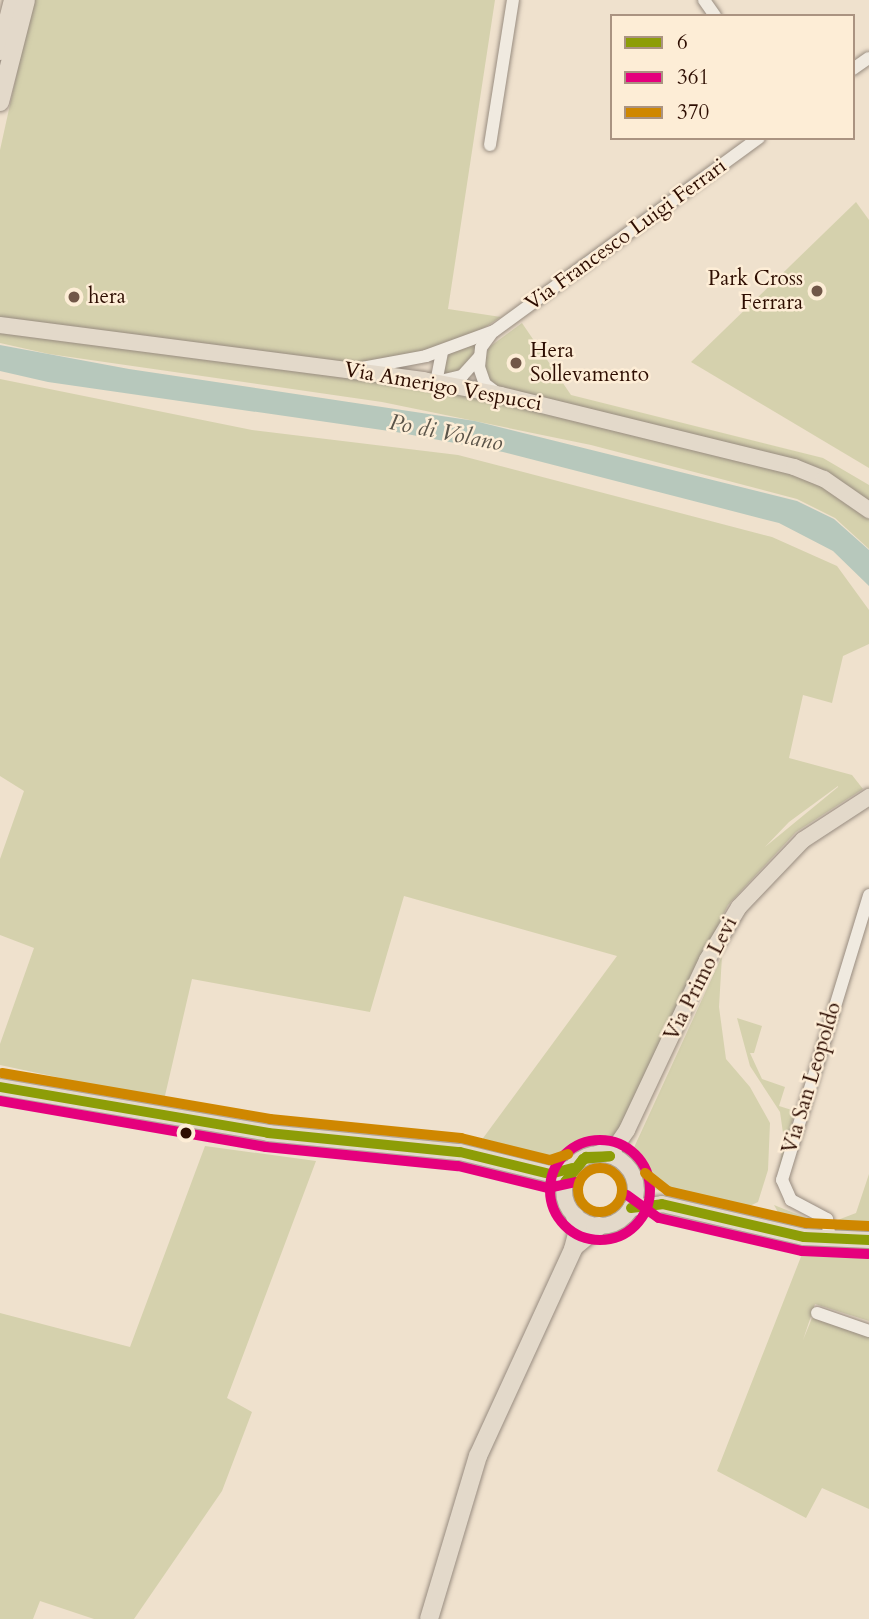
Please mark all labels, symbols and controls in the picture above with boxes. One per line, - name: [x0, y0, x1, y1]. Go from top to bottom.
- legend: [610, 14, 855, 140]
- text: 6: [677, 28, 688, 57]
- text: 361: [677, 63, 709, 92]
- text: 370: [677, 98, 709, 127]
- street label: Via Francesco Luigi Ferrari: [521, 154, 731, 316]
- place label: Park Cross Ferrara: [708, 266, 803, 316]
- marker: Park Cross Ferrara: [809, 283, 825, 299]
- place label: hera: [88, 284, 126, 310]
- marker: hera: [66, 289, 82, 305]
- place label: Hera Sollevamento: [530, 338, 649, 388]
- marker: Hera Sollevamento: [508, 355, 524, 371]
- street label: Via Amerigo Vespucci: [342, 357, 544, 417]
- water label: Po di Volano: [387, 408, 505, 458]
- street label: Via Primo Levi: [659, 913, 743, 1045]
- street label: Via San Leopoldo: [777, 999, 847, 1157]
- unlabelled marker: [179, 1126, 193, 1140]

